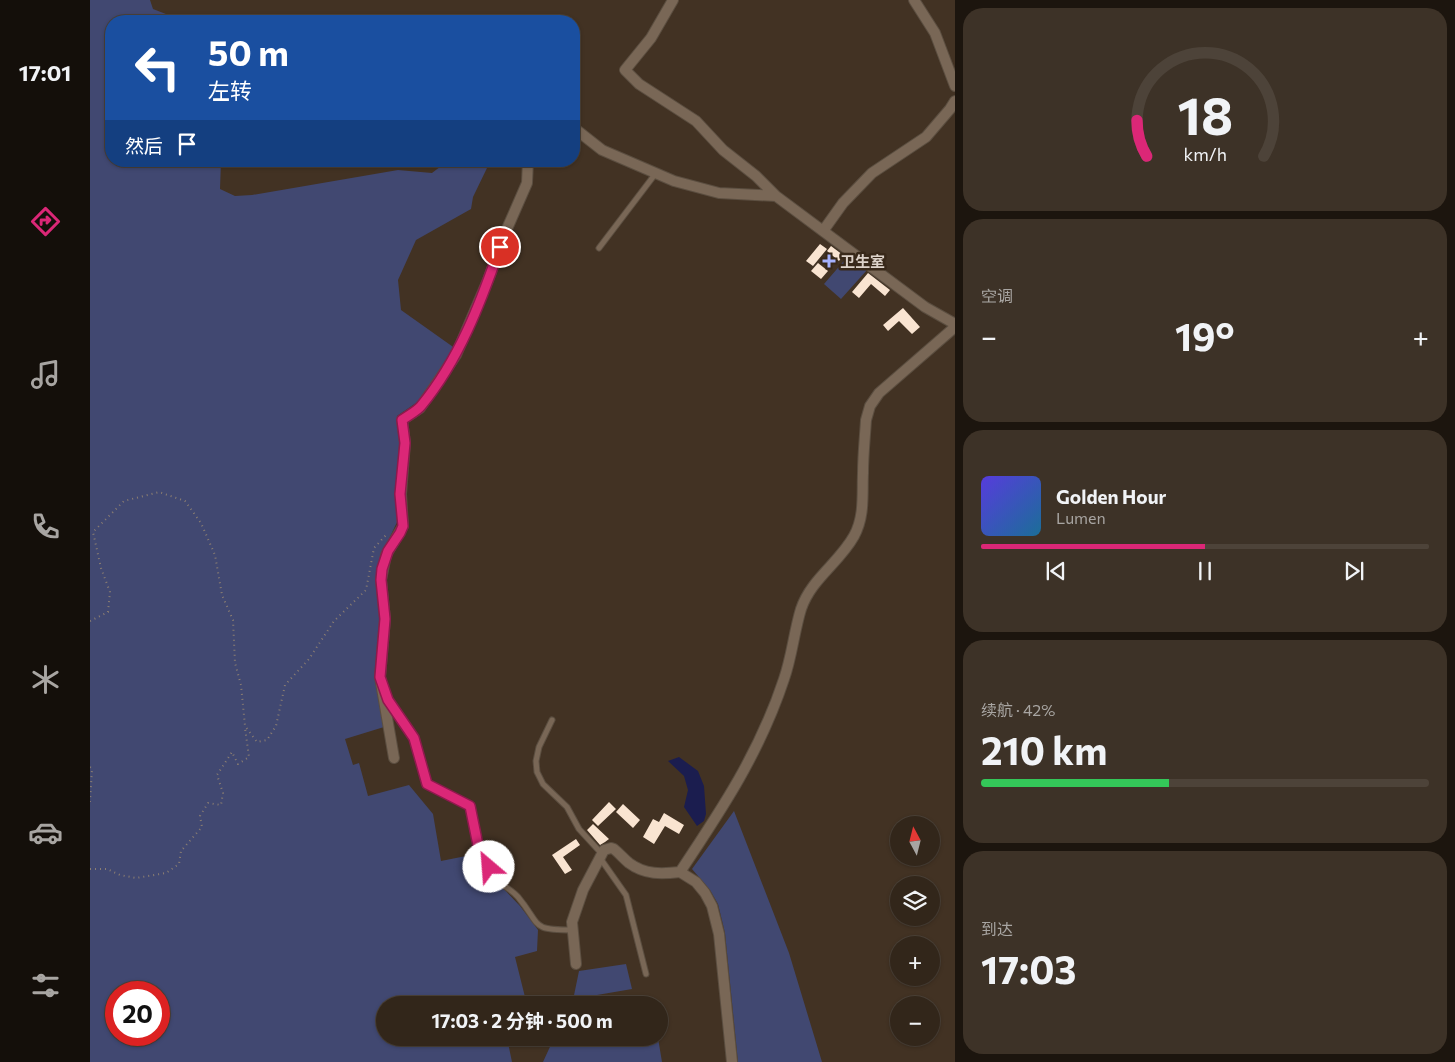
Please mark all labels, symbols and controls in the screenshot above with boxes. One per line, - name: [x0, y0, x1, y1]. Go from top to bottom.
- text: 50 m: [208, 30, 289, 73]
- icon: left: [125, 35, 190, 100]
- text: 17:01: [19, 59, 71, 86]
- text: 左转: [208, 77, 252, 104]
- text: 18: [1177, 82, 1233, 146]
- icon: arrive: [173, 130, 201, 158]
- text: 然后: [125, 134, 163, 157]
- text: km/h: [1183, 143, 1227, 165]
- icon: directions: [28, 204, 63, 239]
- pin: [479, 226, 521, 268]
- icon: arrive: [486, 233, 514, 261]
- place label: 卫生室: [840, 252, 885, 270]
- marker: 卫生室: [822, 254, 836, 268]
- text: 空调: [981, 286, 1013, 305]
- text: 19°: [1175, 312, 1235, 359]
- text: −: [981, 319, 997, 353]
- text: +: [1413, 319, 1429, 353]
- icon: music: [28, 357, 63, 392]
- text: Golden Hour: [1056, 485, 1166, 508]
- text: Lumen: [1056, 508, 1106, 527]
- icon: phone: [28, 509, 63, 544]
- icon: previous: [1042, 557, 1070, 585]
- icon: pause: [1191, 557, 1219, 585]
- icon: next: [1340, 557, 1368, 585]
- icon: climate: [28, 662, 63, 697]
- text: 续航 · 42%: [981, 700, 1055, 719]
- text: 210 km: [981, 726, 1107, 773]
- icon: car: [28, 815, 63, 850]
- north arrow: [890, 816, 940, 866]
- map controls: [890, 816, 940, 1046]
- position arrow: [462, 840, 514, 892]
- button: layers: [890, 876, 940, 926]
- text: 到达: [981, 919, 1013, 938]
- button: +: [890, 936, 940, 986]
- text: 17:03: [981, 945, 1076, 992]
- icon: filters: [28, 968, 63, 1003]
- speed limit sign: 20: [105, 981, 170, 1046]
- button: −: [890, 996, 940, 1046]
- text: 17:03 · 2 分钟 · 500 m: [431, 1009, 613, 1032]

